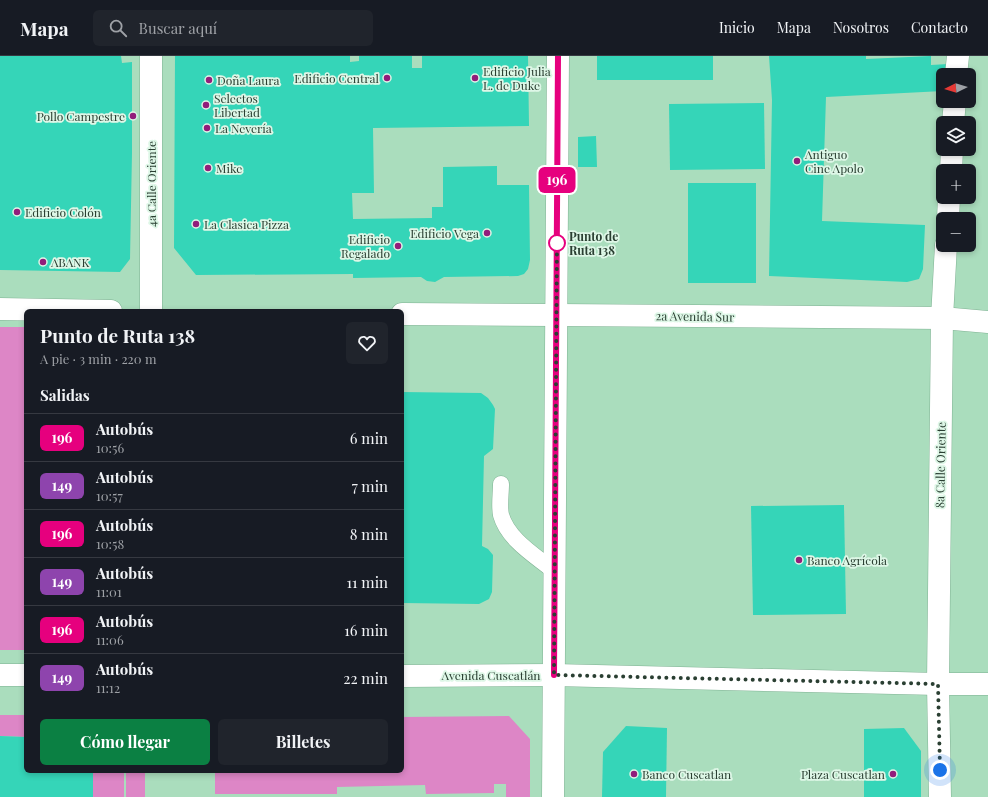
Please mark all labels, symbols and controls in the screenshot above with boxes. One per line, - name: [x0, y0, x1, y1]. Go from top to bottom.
- search box: [93, 10, 373, 46]
- text: Mapa: [20, 15, 69, 41]
- icon: search: [107, 17, 129, 39]
- text: Buscar aquí: [139, 18, 217, 38]
- text: Inicio: [719, 18, 755, 37]
- text: Mapa: [777, 18, 811, 37]
- text: Nosotros: [833, 18, 889, 37]
- text: Contacto: [911, 18, 968, 37]
- place label: Edificio Julia L. de Duke: [483, 63, 551, 93]
- north arrow: [936, 68, 976, 108]
- map controls: [936, 68, 976, 252]
- place label: Edificio Central: [294, 70, 380, 86]
- place label: Doña Laura: [217, 72, 280, 88]
- marker: Edificio Central: [382, 73, 392, 83]
- marker: Edificio Julia L. de Duke: [470, 73, 480, 83]
- marker: Doña Laura: [204, 75, 214, 85]
- place label: Selectos Libertad: [214, 90, 260, 120]
- marker: Selectos Libertad: [201, 100, 211, 110]
- place label: Pollo Campestre: [37, 108, 125, 124]
- marker: Pollo Campestre: [128, 111, 138, 121]
- button: layers: [936, 116, 976, 156]
- place label: La Nevería: [215, 120, 272, 136]
- marker: La Nevería: [202, 123, 212, 133]
- street label: 4a Calle Oriente: [143, 141, 159, 227]
- place label: Antiguo Cine Apolo: [804, 146, 864, 176]
- marker: Antiguo Cine Apolo: [792, 156, 802, 166]
- place label: Mike: [216, 160, 242, 176]
- marker: Mike: [203, 163, 213, 173]
- button: +: [936, 164, 976, 204]
- line badge: 196: [534, 167, 580, 193]
- text: 196: [547, 170, 567, 189]
- place label: Edificio Colón: [25, 204, 101, 220]
- marker: Edificio Colón: [12, 207, 22, 217]
- button: −: [936, 212, 976, 252]
- place label: La Clasica Pizza: [204, 216, 289, 232]
- marker: La Clasica Pizza: [191, 219, 201, 229]
- place label: Edificio Vega: [410, 225, 479, 241]
- marker: Edificio Vega: [482, 228, 492, 238]
- place label: Punto de Ruta 138: [569, 228, 618, 258]
- place label: Edificio Regalado: [341, 231, 390, 261]
- marker: Punto de Ruta 138: [548, 234, 566, 252]
- marker: Edificio Regalado: [393, 241, 403, 251]
- place label: ABANK: [50, 254, 90, 270]
- marker: ABANK: [38, 257, 48, 267]
- street label: 2a Avenida Sur: [655, 307, 735, 325]
- text: Punto de Ruta 138: [40, 322, 195, 348]
- button: heart: [346, 322, 388, 364]
- text: A pie · 3 min · 220 m: [40, 350, 156, 367]
- text: Salidas: [40, 385, 90, 405]
- text: Autobús: [96, 419, 153, 439]
- street label: 8a Calle Oriente: [931, 422, 949, 508]
- text: 196: [52, 428, 72, 447]
- text: 6 min: [350, 428, 388, 448]
- text: 10:56: [96, 439, 124, 456]
- text: Autobús: [96, 467, 153, 487]
- text: 149: [52, 476, 72, 495]
- text: 7 min: [352, 476, 388, 496]
- text: 10:57: [96, 487, 123, 504]
- text: Autobús: [96, 515, 153, 535]
- text: 196: [52, 524, 72, 543]
- text: 8 min: [350, 524, 388, 544]
- text: 10:58: [96, 535, 124, 552]
- place label: Banco Agrícola: [807, 552, 887, 568]
- marker: Banco Agrícola: [794, 555, 804, 565]
- text: Autobús: [96, 563, 153, 583]
- text: 149: [52, 572, 72, 591]
- text: 11 min: [346, 572, 388, 592]
- text: 11:01: [96, 583, 122, 600]
- text: Autobús: [96, 611, 153, 631]
- text: 196: [52, 620, 72, 639]
- text: 16 min: [344, 620, 388, 640]
- text: 11:06: [96, 631, 124, 648]
- text: Autobús: [96, 659, 153, 679]
- street label: Avenida Cuscatlán: [440, 667, 541, 683]
- text: 149: [52, 668, 72, 687]
- text: 22 min: [343, 668, 388, 688]
- text: 11:12: [96, 679, 120, 696]
- button: Cómo llegar: [40, 719, 210, 765]
- button: Billetes: [218, 719, 388, 765]
- your location: [930, 760, 950, 780]
- place label: Banco Cuscatlan: [642, 766, 731, 782]
- place label: Plaza Cuscatlan: [801, 766, 885, 782]
- marker: Banco Cuscatlan: [629, 769, 639, 779]
- marker: Plaza Cuscatlan: [888, 769, 898, 779]

